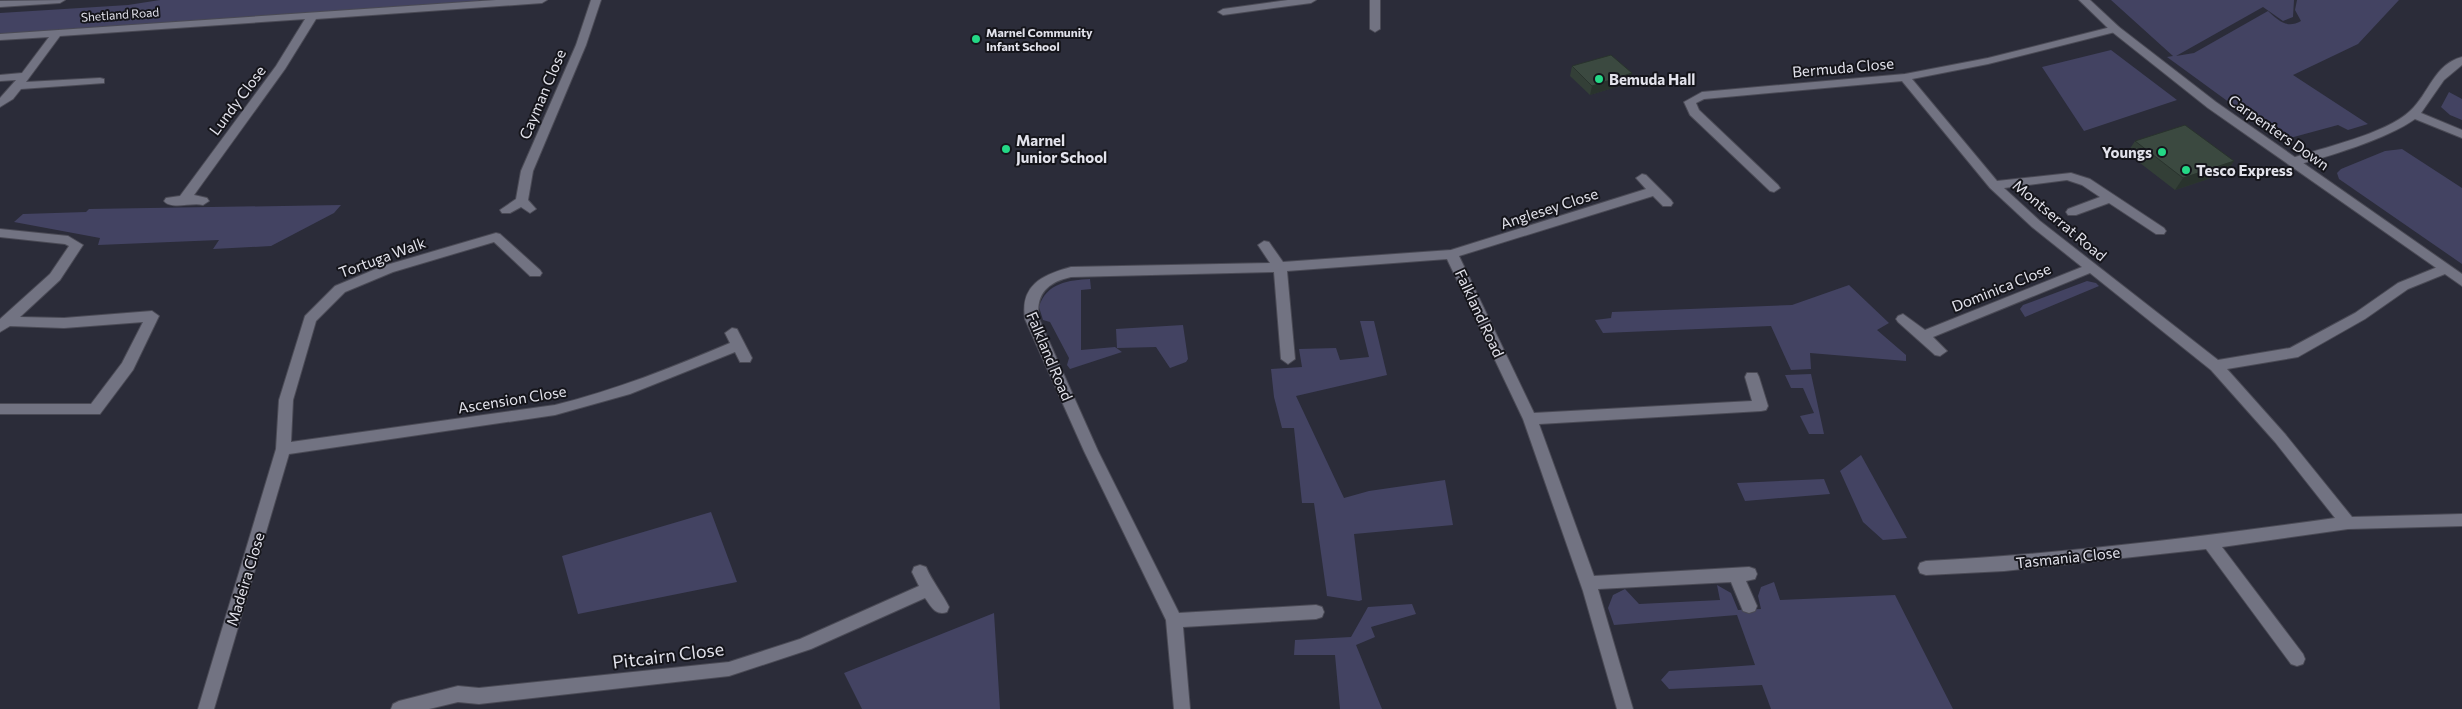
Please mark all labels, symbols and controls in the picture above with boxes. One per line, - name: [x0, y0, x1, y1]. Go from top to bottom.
- street label: Shetland Road: [80, 4, 160, 24]
- place label: Marnel Community Infant School: [986, 25, 1093, 53]
- marker: Marnel Community Infant School: [970, 33, 982, 45]
- street label: Cayman Close: [515, 46, 569, 142]
- street label: Bermuda Close: [1791, 54, 1895, 80]
- street label: Lundy Close: [205, 62, 269, 138]
- place label: Bemuda Hall: [1609, 70, 1695, 88]
- marker: Bemuda Hall: [1593, 73, 1605, 85]
- street label: Carpenters Down: [2225, 90, 2333, 174]
- place label: Marnel Junior School: [1016, 131, 1107, 166]
- marker: Marnel Junior School: [1000, 143, 1012, 155]
- place label: Youngs: [2102, 143, 2152, 161]
- marker: Youngs: [2156, 146, 2168, 158]
- place label: Tesco Express: [2196, 161, 2293, 179]
- marker: Tesco Express: [2180, 164, 2192, 176]
- street label: Montserrat Road: [2010, 176, 2110, 264]
- street label: Anglesey Close: [1498, 184, 1600, 232]
- street label: Tortuga Walk: [336, 233, 428, 281]
- street label: Dominica Close: [1949, 259, 2053, 315]
- street label: Falkland Road: [1452, 266, 1508, 360]
- street label: Falkland Road: [1023, 309, 1077, 403]
- street label: Ascension Close: [456, 382, 568, 416]
- street label: Madeira Close: [222, 530, 268, 628]
- street label: Tasmania Close: [2015, 543, 2121, 571]
- street label: Pitcairn Close: [611, 637, 725, 673]

